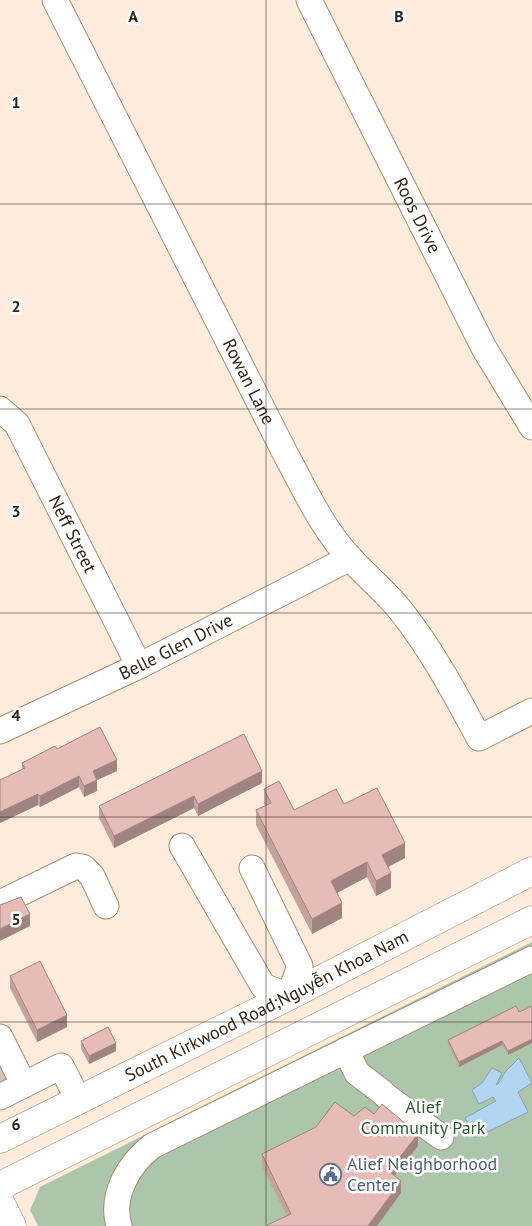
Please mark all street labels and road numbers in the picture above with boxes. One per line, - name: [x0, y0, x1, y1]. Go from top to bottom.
- street label: Roos Drive: [389, 173, 446, 257]
- street label: Rowan Lane: [218, 335, 281, 428]
- street label: Neff Street: [44, 491, 102, 576]
- street label: Belle Glen Drive: [115, 608, 236, 685]
- street label: South Kirkwood Road;Nguyễn Khoa Nam: [121, 925, 412, 1086]

